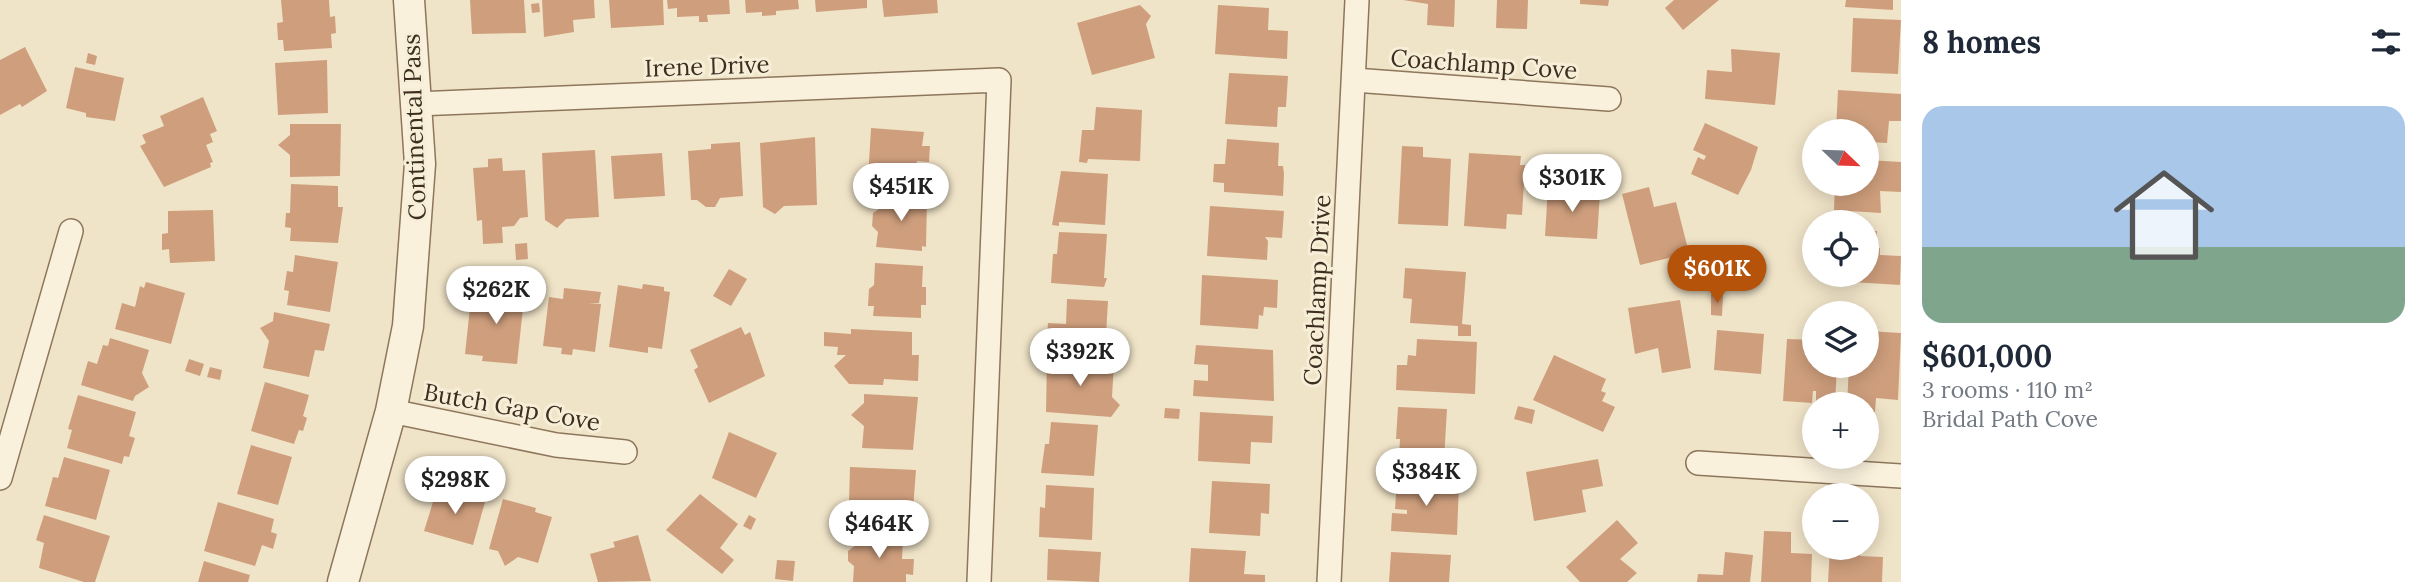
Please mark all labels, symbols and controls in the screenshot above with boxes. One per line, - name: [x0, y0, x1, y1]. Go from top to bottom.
- text: 8 homes: [1922, 23, 2041, 61]
- icon: filters: [2367, 23, 2405, 61]
- street label: Continental Pass: [395, 33, 433, 221]
- street label: Coachlamp Cove: [1390, 42, 1578, 86]
- street label: Irene Drive: [644, 48, 770, 84]
- north arrow: [1802, 119, 1880, 196]
- map controls: [1802, 119, 1879, 560]
- icon: home: [2101, 152, 2227, 278]
- pin: $301K: [1523, 154, 1621, 214]
- text: $301K: [1539, 162, 1605, 191]
- pin: $451K: [852, 164, 950, 223]
- text: $451K: [869, 171, 933, 200]
- street label: Coachlamp Drive: [1297, 194, 1337, 386]
- button: locate: [1802, 210, 1879, 287]
- pin: $601K: [1668, 246, 1766, 305]
- text: $601K: [1683, 253, 1751, 282]
- pin: $262K: [447, 266, 545, 326]
- text: $262K: [462, 274, 530, 303]
- button: layers: [1802, 301, 1879, 378]
- pin: $392K: [1031, 328, 1129, 388]
- text: $392K: [1046, 336, 1114, 365]
- text: $601,000: [1922, 337, 2052, 375]
- text: 3 rooms · 110 m²: [1922, 375, 2093, 404]
- street label: Butch Gap Cove: [421, 376, 603, 438]
- button: +: [1802, 392, 1879, 469]
- text: Bridal Path Cove: [1922, 404, 2098, 433]
- pin: $384K: [1377, 448, 1475, 508]
- pin: $298K: [406, 456, 504, 516]
- text: $384K: [1392, 456, 1460, 485]
- text: $298K: [421, 464, 489, 493]
- button: −: [1802, 483, 1879, 560]
- pin: $464K: [830, 500, 928, 560]
- text: $464K: [845, 508, 913, 537]

